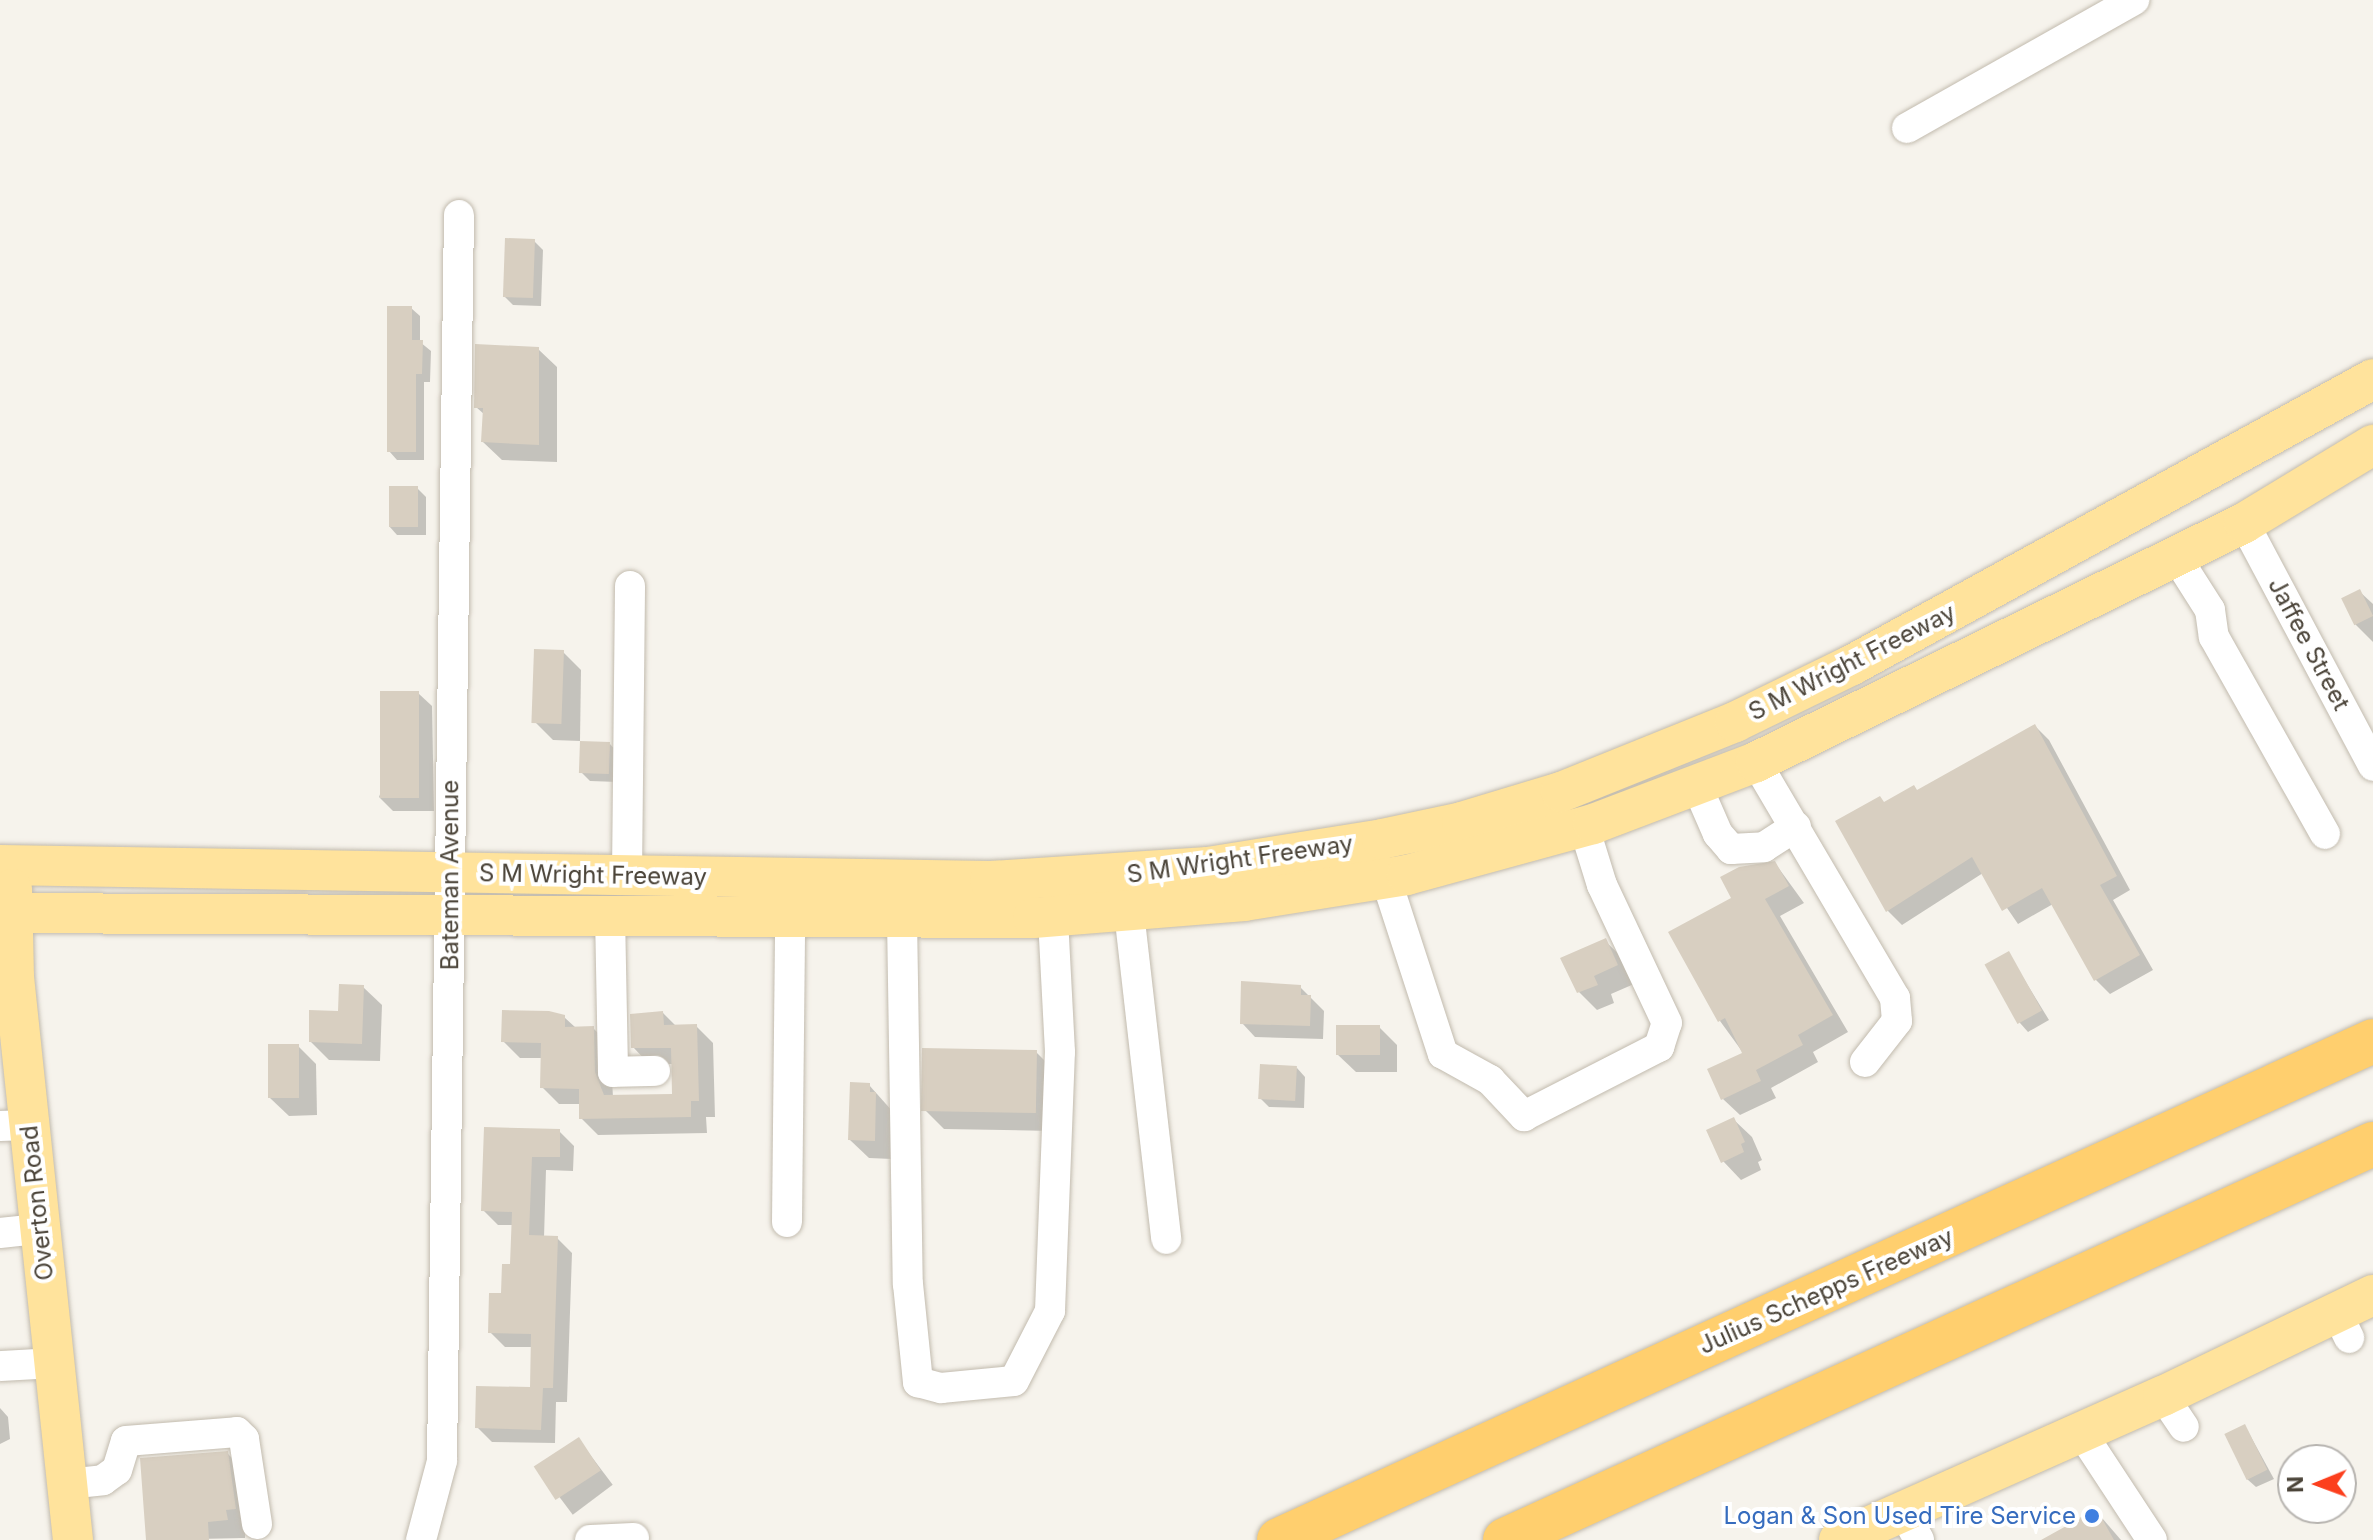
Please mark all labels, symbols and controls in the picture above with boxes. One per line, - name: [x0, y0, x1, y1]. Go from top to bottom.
- street label: Jaffee Street: [2262, 573, 2356, 715]
- street label: S M Wright Freeway: [1744, 597, 1960, 727]
- street label: Bateman Avenue: [436, 780, 464, 970]
- street label: S M Wright Freeway: [1125, 829, 1355, 889]
- street label: S M Wright Freeway: [479, 859, 707, 891]
- street label: Overton Road: [15, 1124, 59, 1282]
- street label: Julius Schepps Freeway: [1694, 1222, 1958, 1360]
- north arrow: [2277, 1444, 2357, 1524]
- text: N: [2282, 1476, 2308, 1493]
- place label: Logan & Son Used Tire Service: [1724, 1502, 2076, 1530]
- marker: Logan & Son Used Tire Service: [2083, 1507, 2101, 1525]

